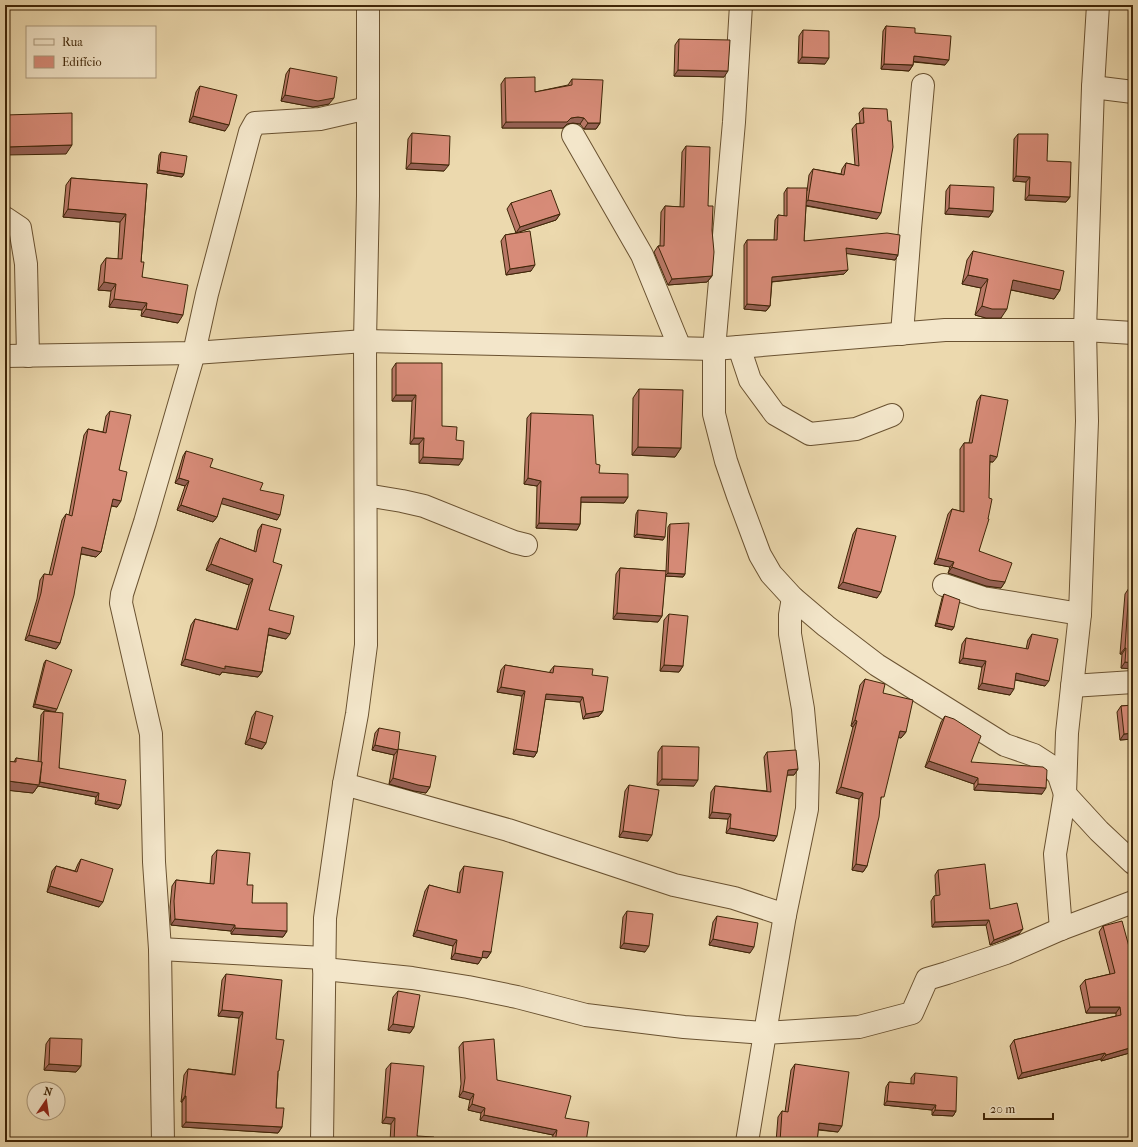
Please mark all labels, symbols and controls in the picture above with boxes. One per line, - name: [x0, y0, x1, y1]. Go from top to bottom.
- legend: [26, 26, 156, 78]
- text: Rua: [62, 35, 83, 49]
- text: Edifício: [62, 55, 102, 69]
- north arrow: [26, 1081, 66, 1121]
- text: N: [43, 1084, 54, 1099]
- scale bar: [984, 1095, 1053, 1121]
- text: 20 m: [990, 1102, 1015, 1116]

